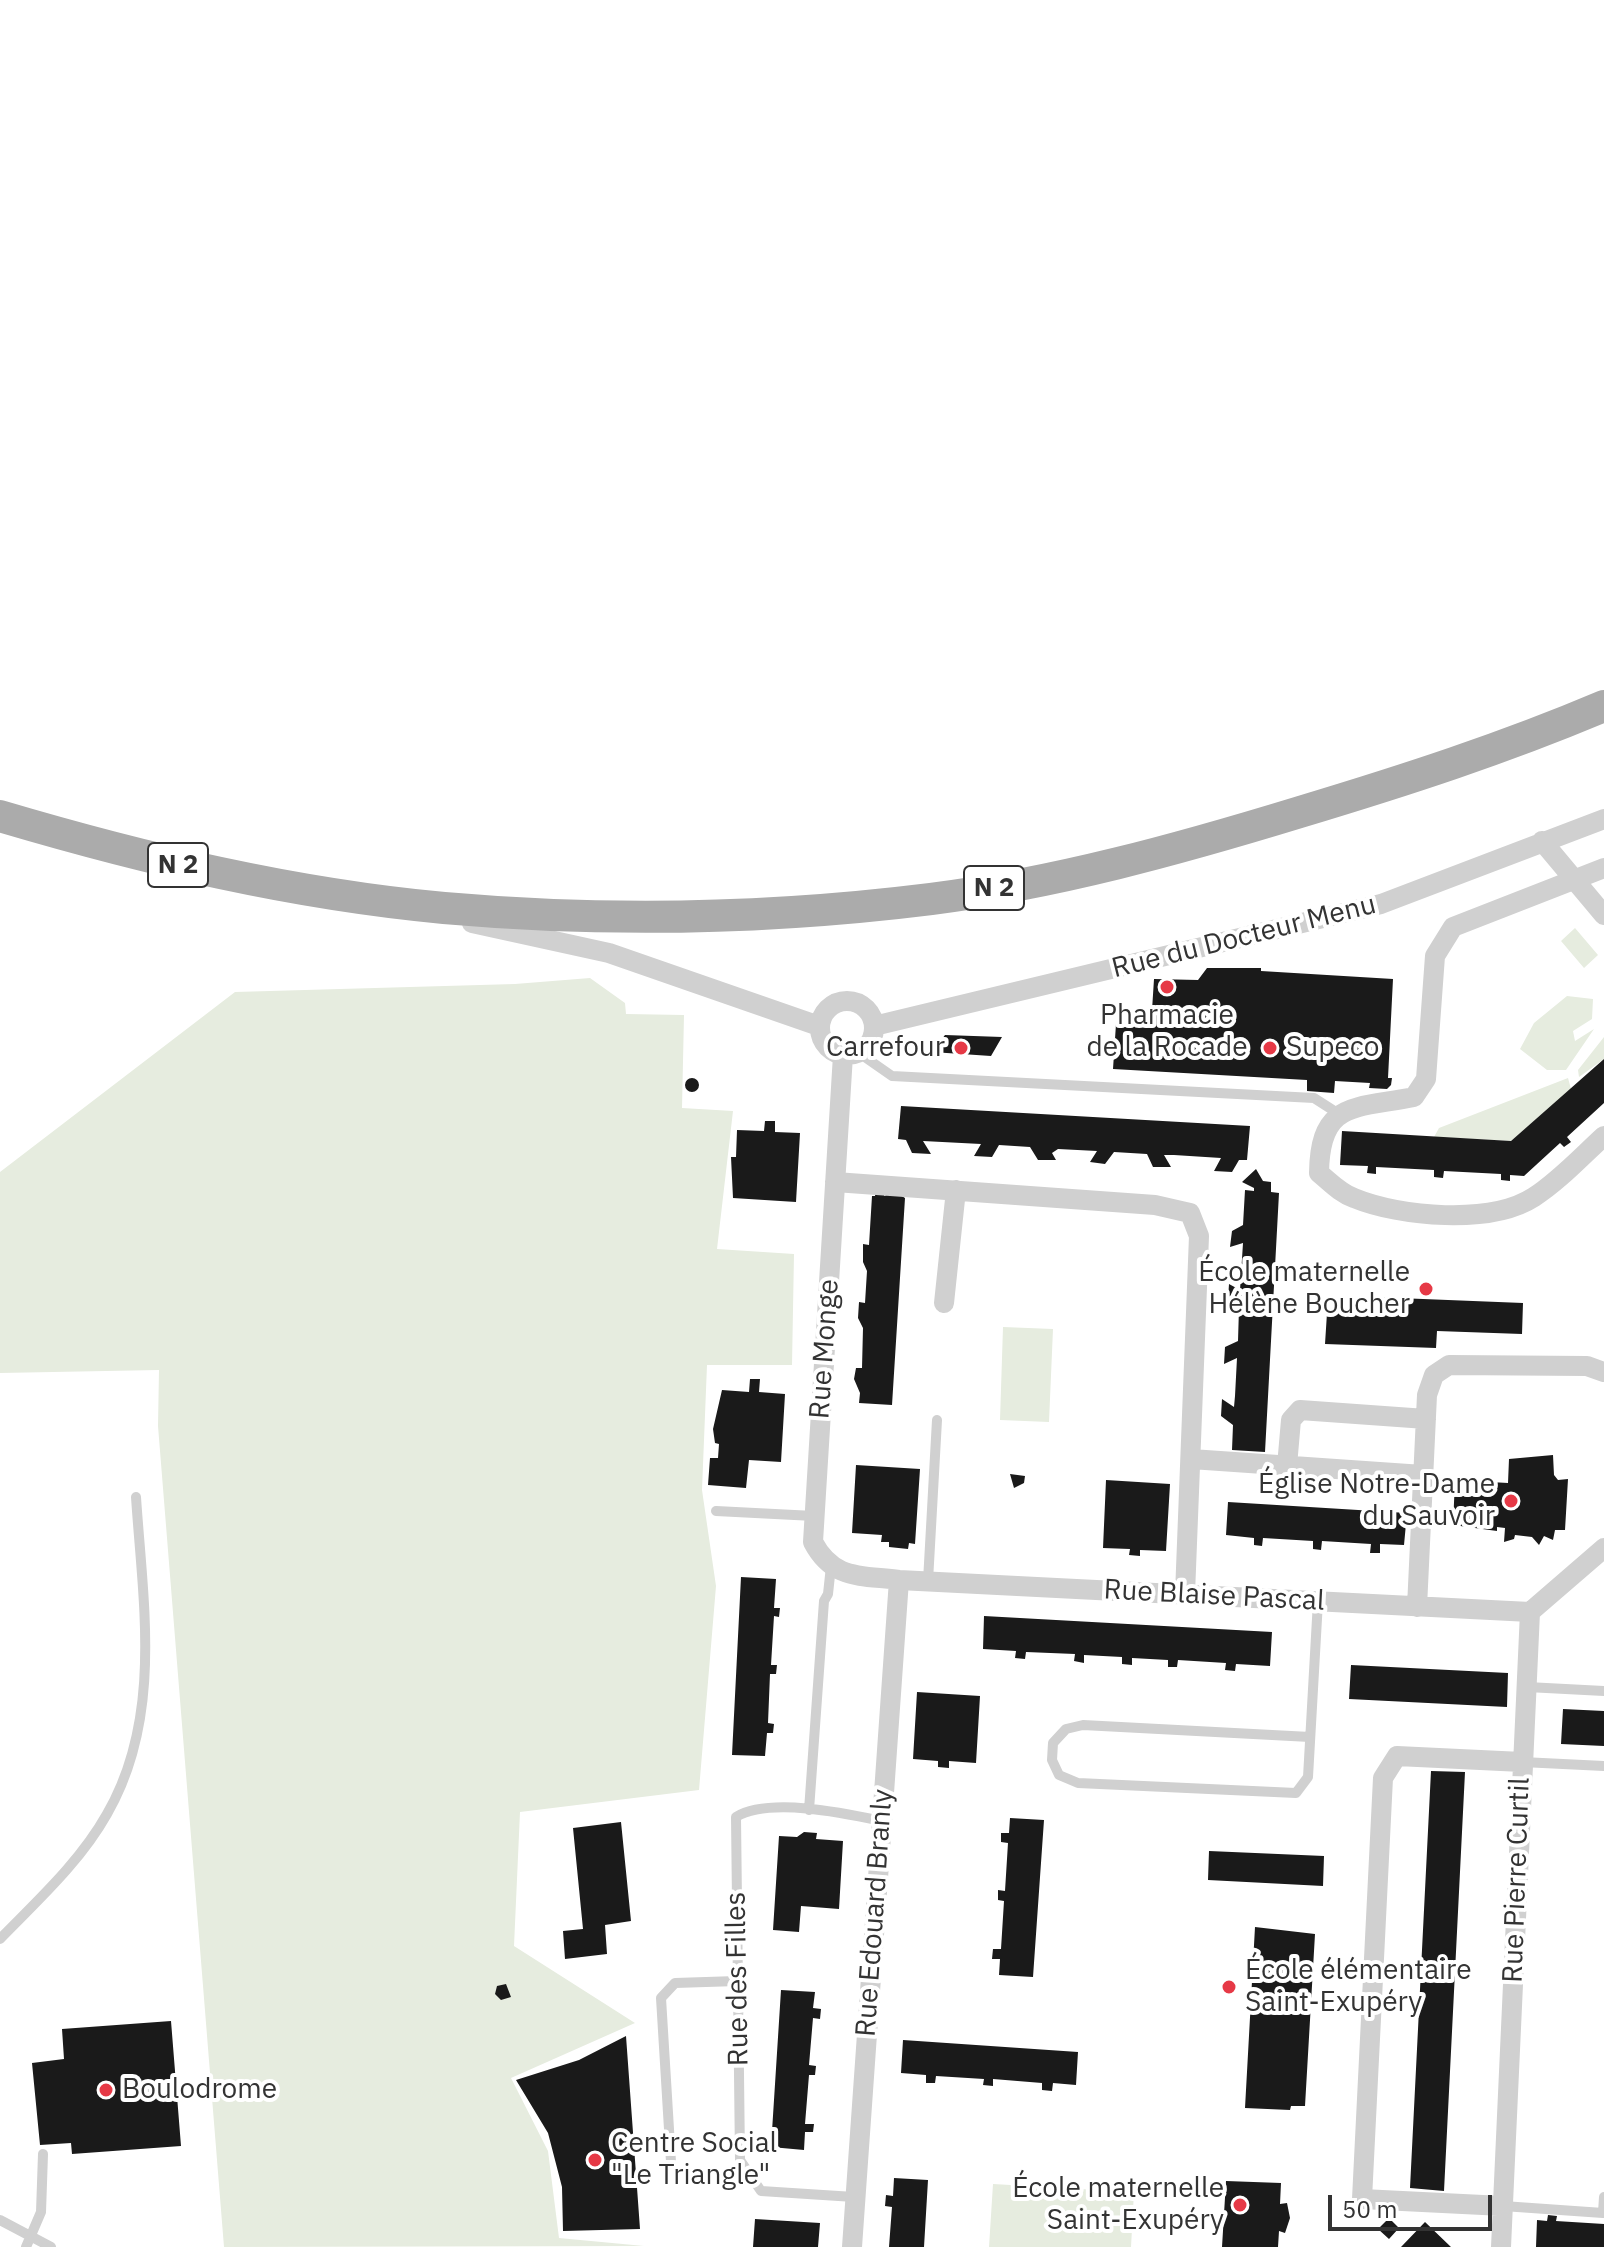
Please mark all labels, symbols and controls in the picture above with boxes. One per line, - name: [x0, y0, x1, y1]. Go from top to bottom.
- road number: N 2: [148, 843, 208, 887]
- road number: N 2: [964, 866, 1024, 910]
- street label: Rue du Docteur Menu: [1109, 888, 1379, 986]
- marker: Pharmacie de la Rocade: [1158, 978, 1176, 996]
- place label: Pharmacie de la Rocade: [1086, 999, 1248, 1065]
- place label: Carrefour: [826, 1031, 945, 1065]
- place label: Supeco: [1286, 1031, 1379, 1065]
- marker: Carrefour: [952, 1039, 970, 1057]
- marker: Supeco: [1261, 1039, 1279, 1057]
- place label: École maternelle Hélène Boucher: [1198, 1256, 1410, 1322]
- street label: Rue Monge: [803, 1278, 847, 1420]
- marker: École maternelle Hélène Boucher: [1417, 1280, 1435, 1298]
- place label: Église Notre-Dame du Sauvoir: [1258, 1468, 1495, 1534]
- marker: Église Notre-Dame du Sauvoir: [1502, 1492, 1520, 1510]
- street label: Rue Blaise Pascal: [1103, 1573, 1325, 1619]
- street label: Rue Pierre Curtil: [1497, 1777, 1537, 1983]
- street label: Rue Edouard Branly: [850, 1788, 900, 2038]
- street label: Rue des Filles: [720, 1892, 756, 2066]
- place label: École élémentaire Saint-Exupéry: [1245, 1954, 1472, 2020]
- marker: École élémentaire Saint-Exupéry: [1220, 1978, 1238, 1996]
- place label: Boulodrome: [122, 2073, 277, 2107]
- marker: Boulodrome: [97, 2081, 115, 2099]
- place label: Centre Social "Le Triangle": [611, 2127, 777, 2193]
- marker: Centre Social "Le Triangle": [586, 2151, 604, 2169]
- place label: École maternelle Saint-Exupéry: [1012, 2172, 1224, 2238]
- scale bar: [1332, 2179, 1496, 2229]
- text: 50 m: [1342, 2193, 1397, 2225]
- marker: École maternelle Saint-Exupéry: [1231, 2196, 1249, 2214]

